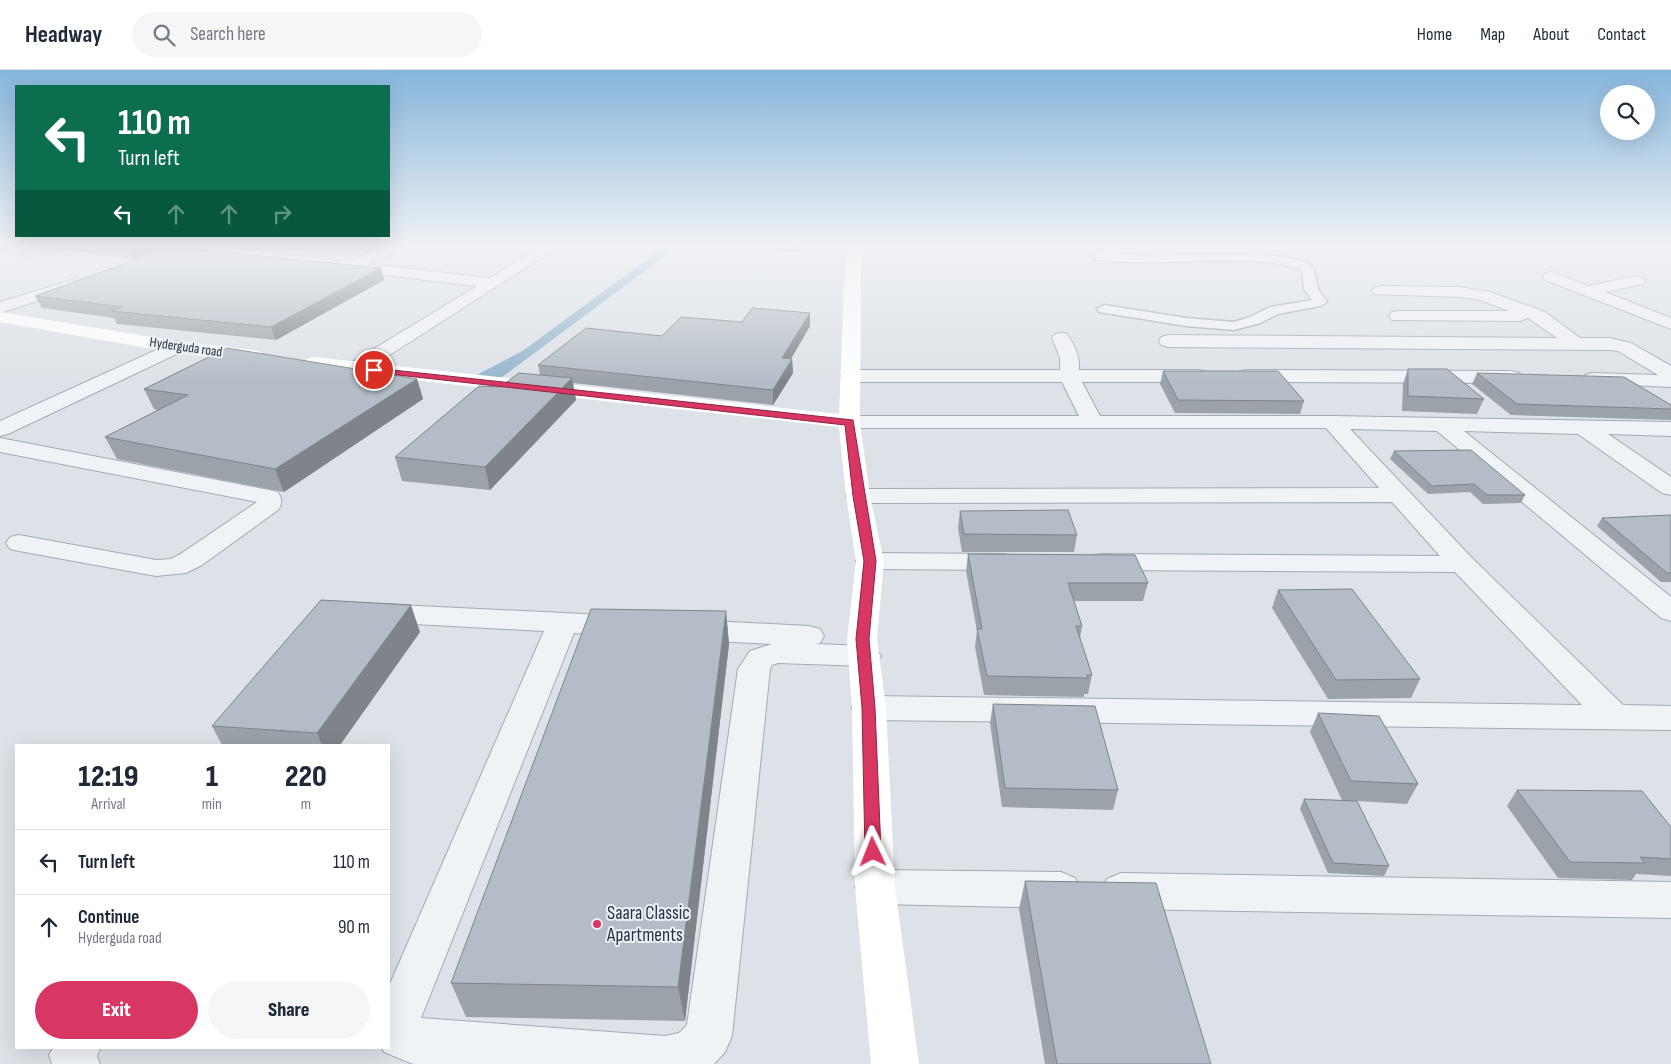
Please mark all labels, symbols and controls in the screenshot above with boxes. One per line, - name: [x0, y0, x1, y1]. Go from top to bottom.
- search box: [132, 12, 482, 57]
- text: Headway: [25, 20, 102, 49]
- icon: search: [150, 21, 178, 49]
- text: Search here: [190, 23, 266, 46]
- text: Home: [1417, 24, 1452, 45]
- text: Map: [1480, 24, 1505, 45]
- text: About: [1533, 24, 1569, 45]
- text: Contact: [1597, 24, 1646, 45]
- map controls: [1600, 85, 1655, 140]
- button: search: [1600, 85, 1655, 140]
- text: 110 m: [118, 102, 191, 145]
- icon: left: [35, 105, 100, 170]
- text: Turn left: [118, 145, 180, 172]
- icon: left: [109, 200, 137, 228]
- icon: ahead: [162, 200, 190, 228]
- icon: ahead: [215, 200, 243, 228]
- icon: right: [268, 200, 296, 228]
- street label: Hyderguda road: [149, 333, 224, 361]
- pin: [353, 349, 395, 391]
- icon: arrive: [360, 356, 388, 384]
- text: 12:19: [78, 759, 138, 795]
- text: 1: [206, 759, 218, 795]
- text: 220: [285, 759, 327, 795]
- text: Arrival: [91, 795, 126, 814]
- text: min: [202, 795, 222, 814]
- text: m: [301, 795, 311, 814]
- position arrow: [846, 825, 898, 877]
- icon: left: [35, 848, 63, 876]
- text: Turn left: [78, 851, 135, 874]
- text: 110 m: [333, 851, 370, 874]
- place label: Saara Classic Apartments: [606, 902, 690, 947]
- text: Continue: [78, 906, 139, 929]
- icon: ahead: [35, 913, 63, 941]
- text: 90 m: [338, 916, 370, 939]
- marker: Saara Classic Apartments: [591, 918, 603, 930]
- text: Hyderguda road: [78, 929, 162, 948]
- button: Exit: [35, 981, 198, 1039]
- button: Share: [208, 981, 370, 1039]

